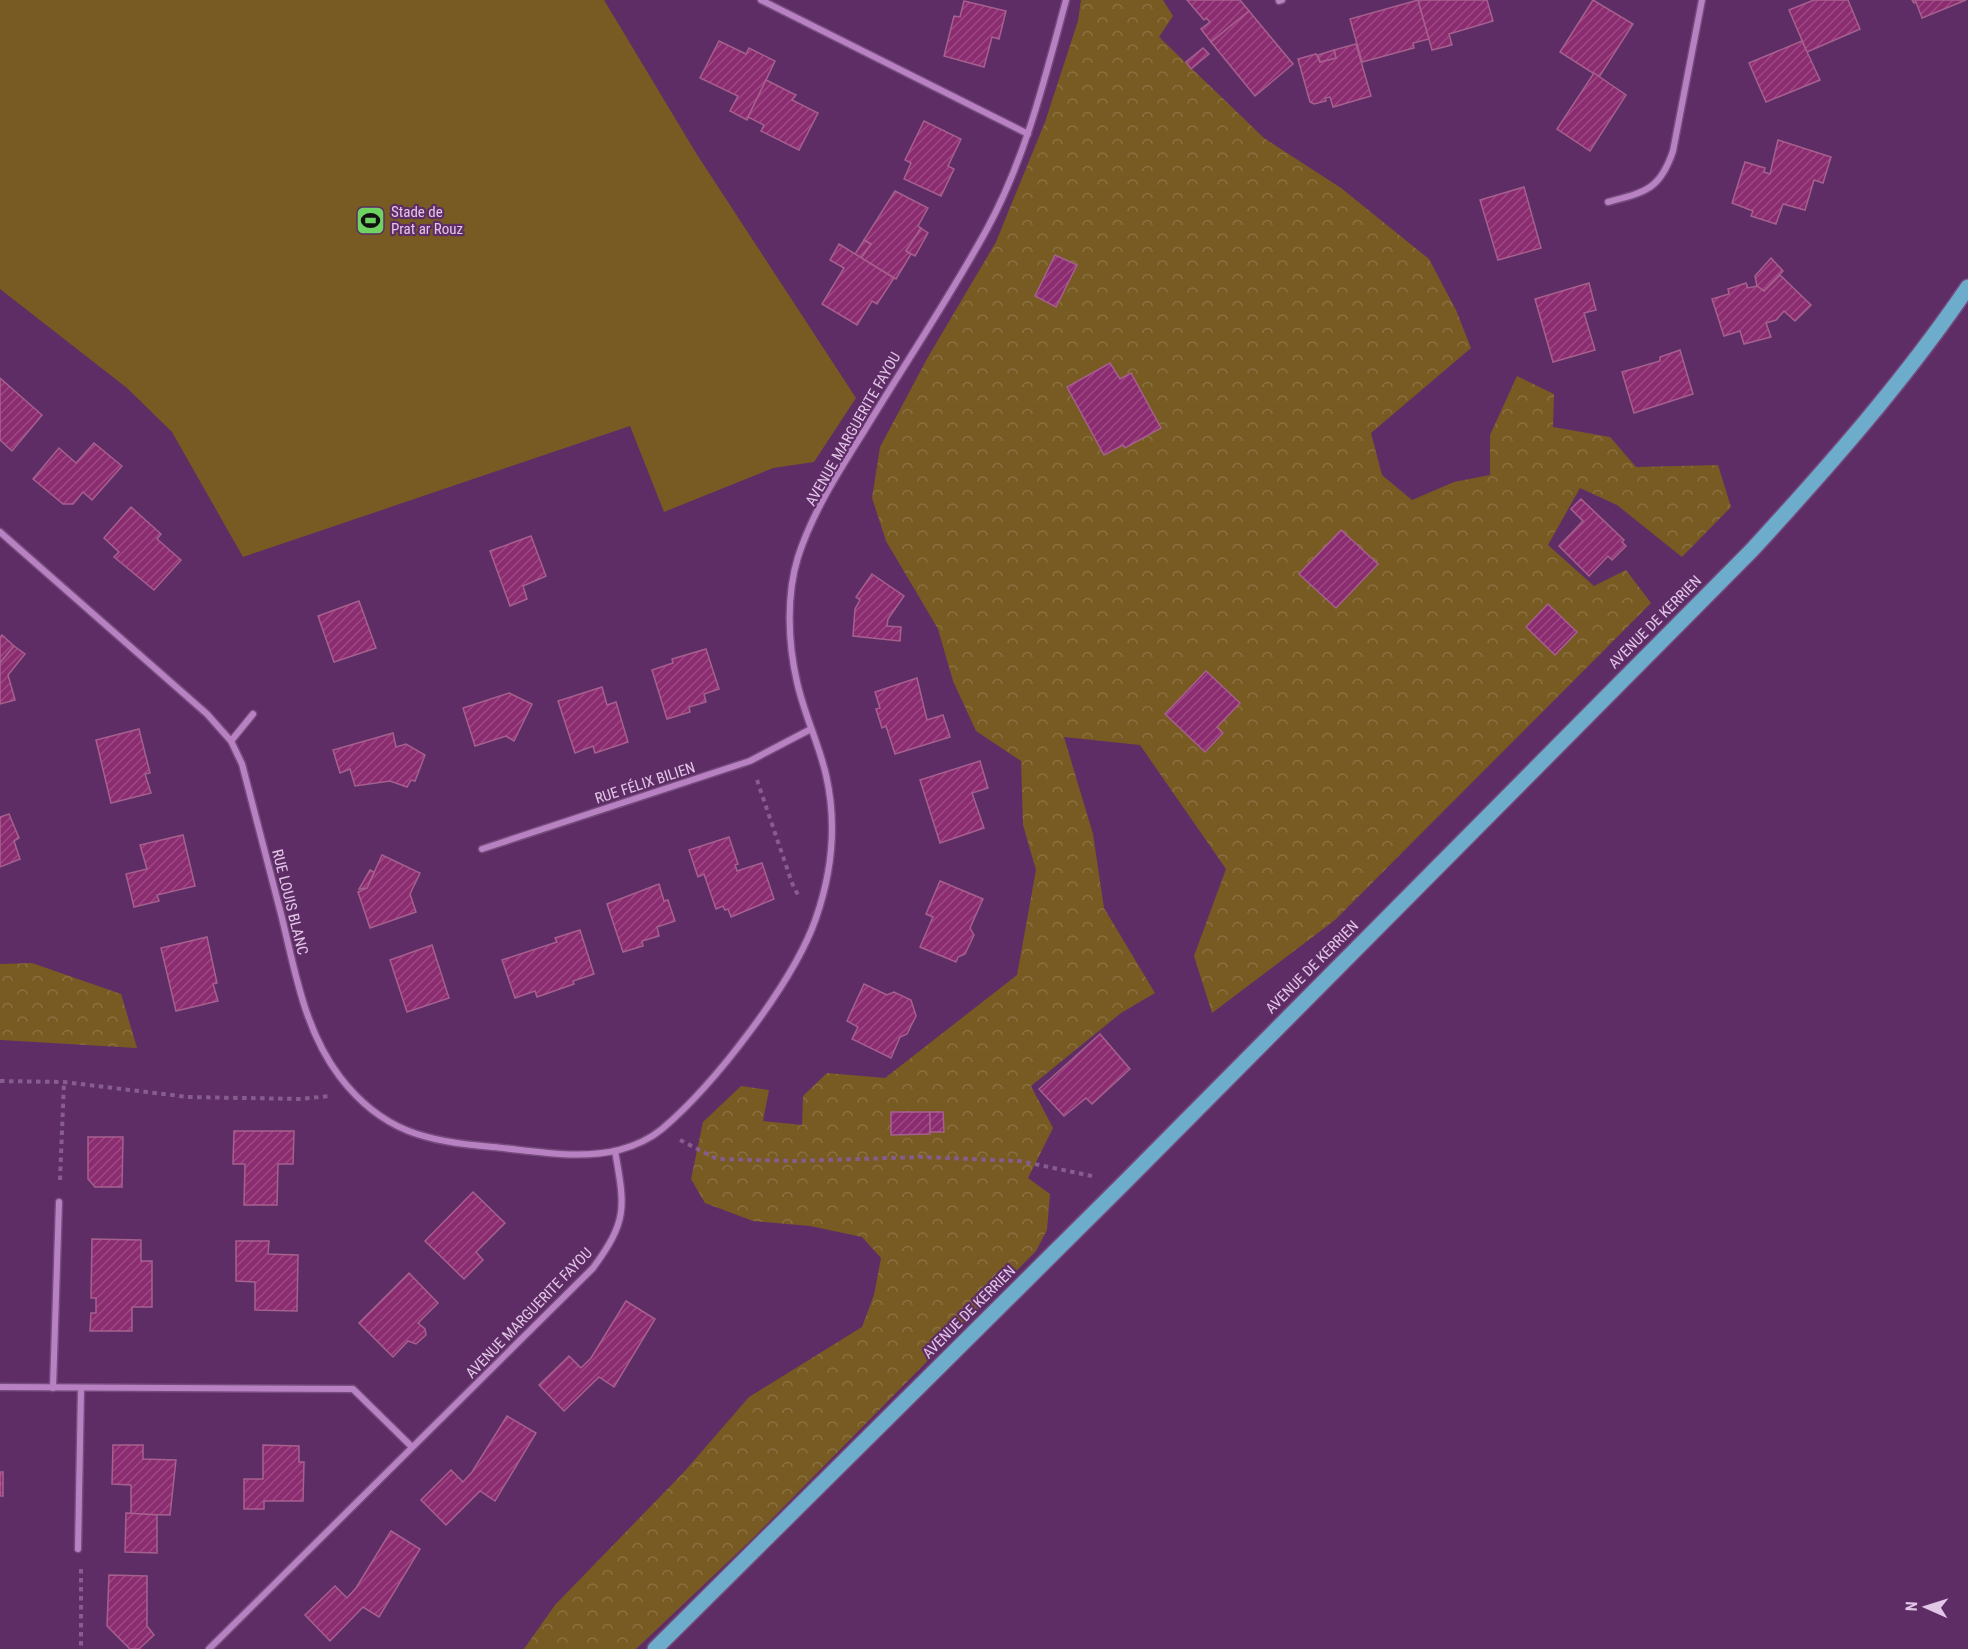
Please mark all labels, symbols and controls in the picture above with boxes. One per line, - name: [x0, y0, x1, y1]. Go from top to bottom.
- place label: Stade de Prat ar Rouz: [391, 203, 463, 238]
- sports icon: Stade de Prat ar Rouz: [354, 205, 386, 237]
- street label: AVENUE MARGUERITE FAYOU: [802, 349, 904, 509]
- street label: AVENUE DE KERRIEN: [1605, 572, 1705, 672]
- street label: RUE FÉLIX BILIEN: [593, 758, 697, 808]
- street label: RUE LOUIS BLANC: [268, 847, 312, 957]
- street label: AVENUE DE KERRIEN: [1262, 917, 1362, 1017]
- street label: AVENUE MARGUERITE FAYOU: [462, 1244, 596, 1382]
- street label: AVENUE DE KERRIEN: [919, 1262, 1019, 1362]
- north arrow: [1896, 1577, 1956, 1637]
- text: N: [1902, 1601, 1921, 1612]

